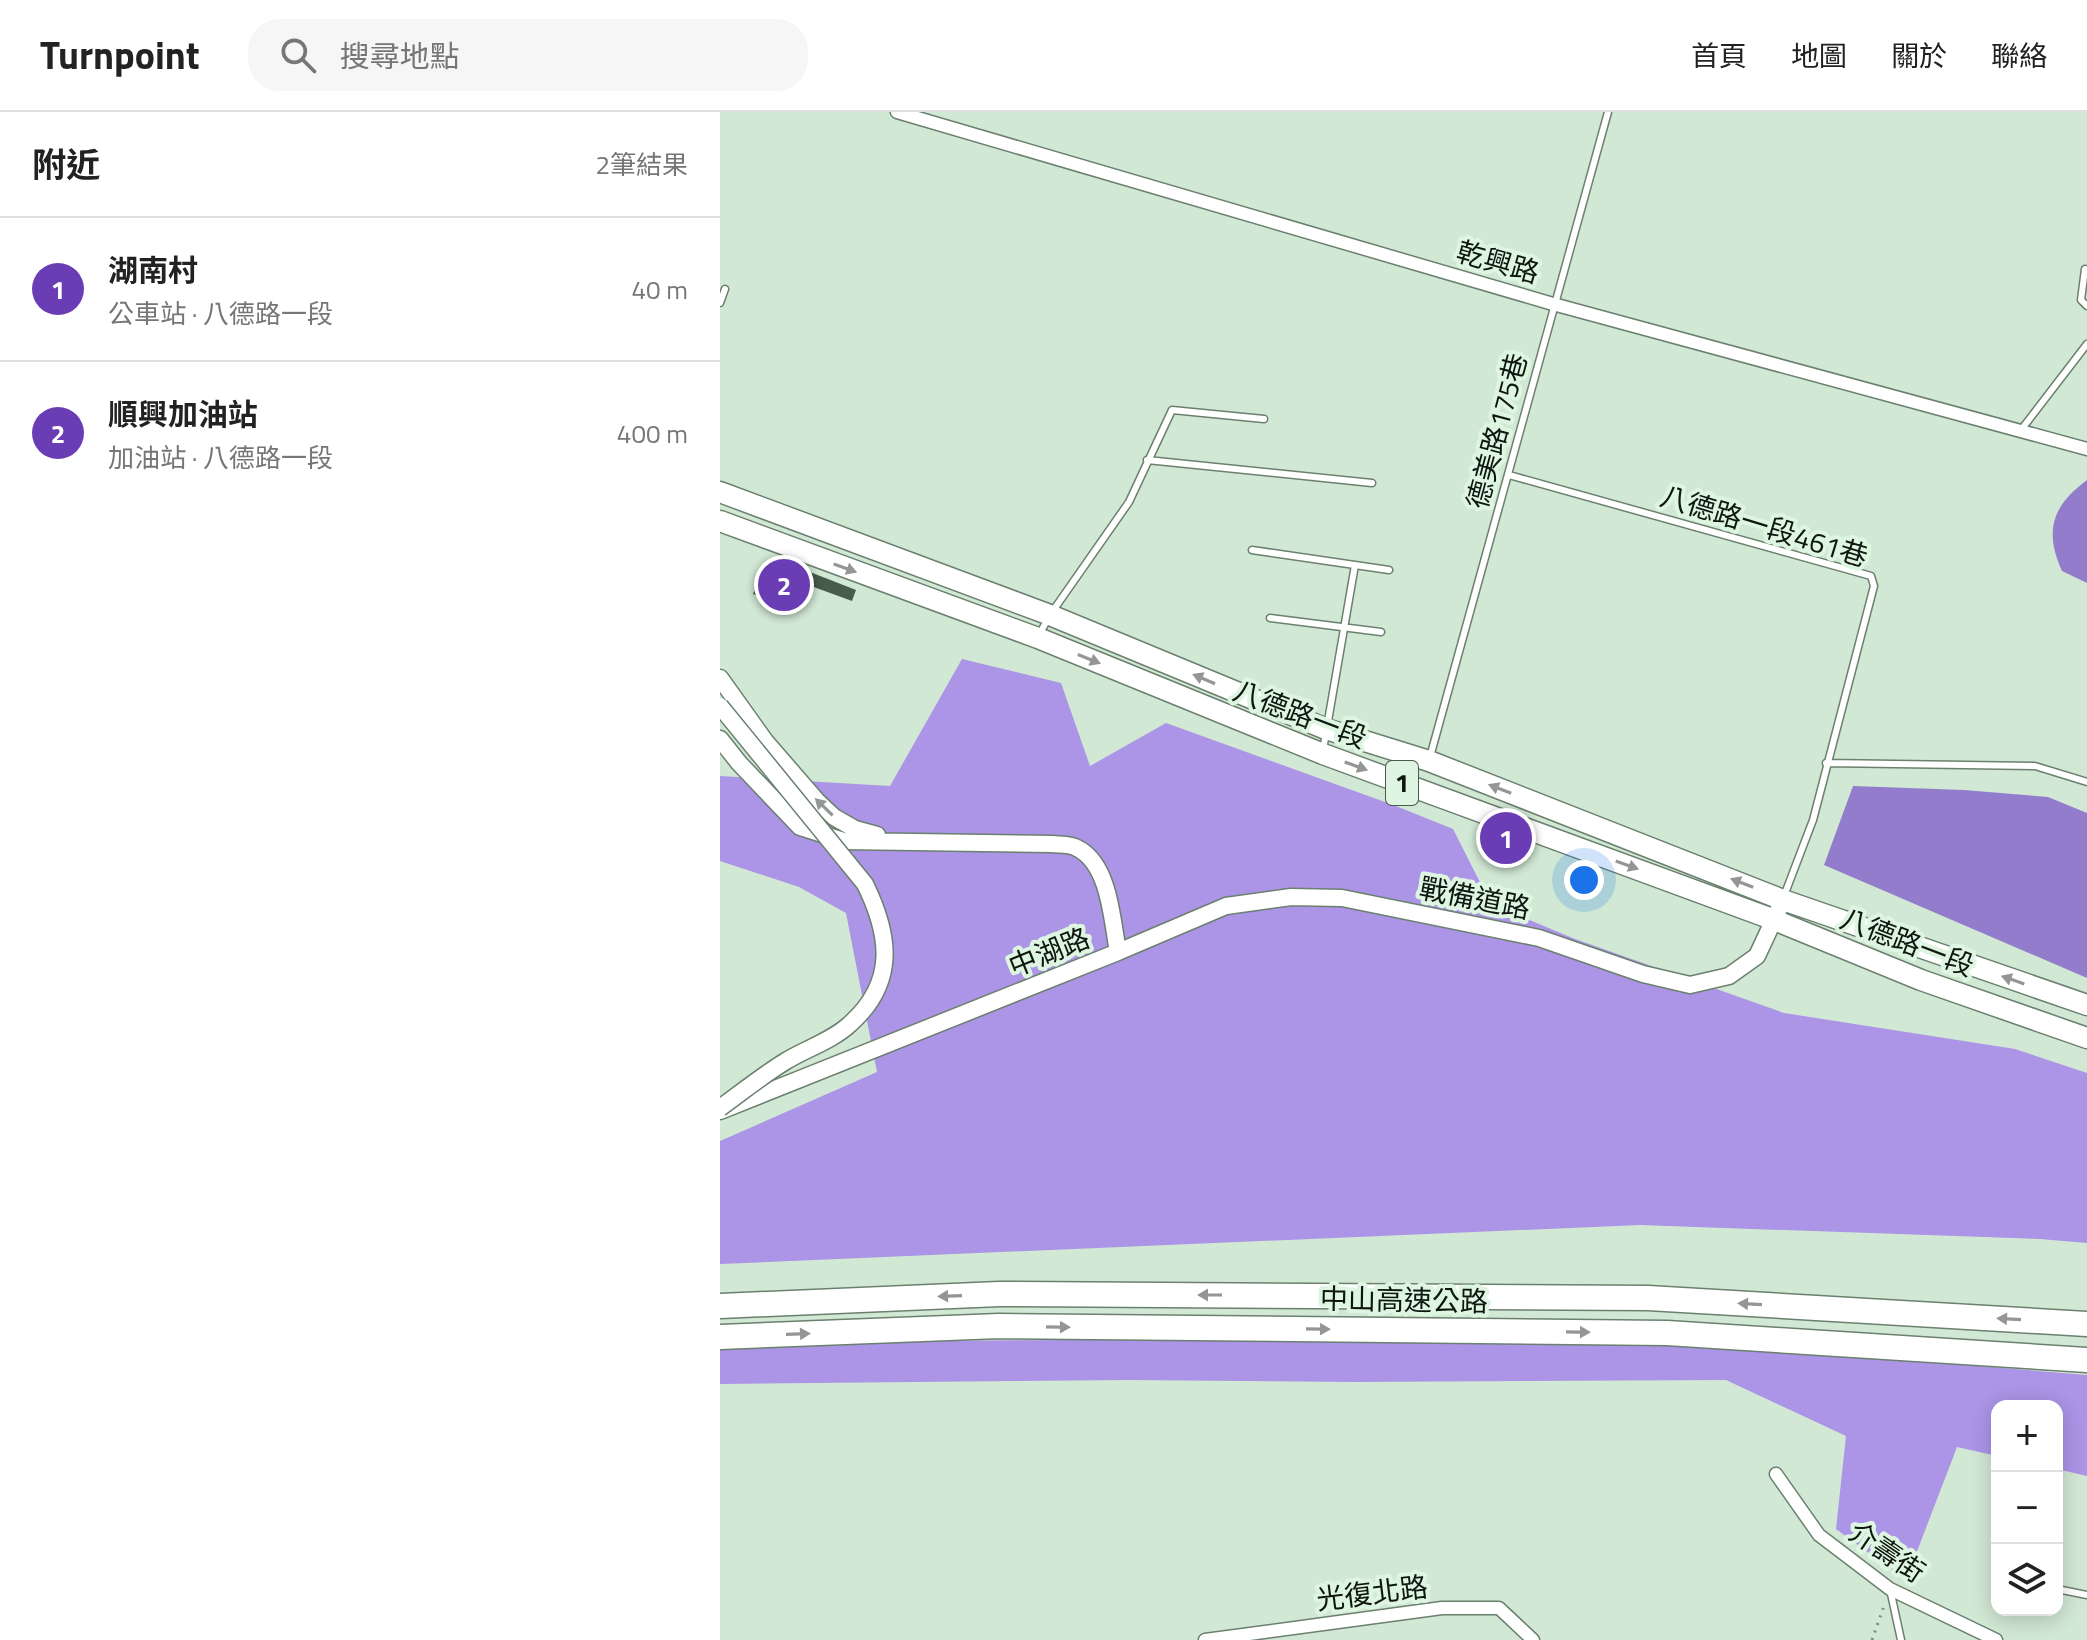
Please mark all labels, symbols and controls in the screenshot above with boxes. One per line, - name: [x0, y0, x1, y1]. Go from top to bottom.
- search box: [248, 19, 808, 91]
- text: Turnpoint: [40, 26, 200, 84]
- icon: search: [276, 33, 320, 77]
- text: 搜尋地點: [340, 33, 460, 79]
- text: 首頁: [1691, 34, 1747, 77]
- text: 地圖: [1791, 34, 1847, 77]
- text: 關於: [1891, 34, 1947, 77]
- text: 聯絡: [1991, 34, 2047, 77]
- text: 附近: [32, 138, 100, 190]
- text: 2筆結果: [595, 145, 688, 184]
- street label: 乾興路: [1452, 229, 1544, 294]
- text: 湖南村: [108, 247, 198, 293]
- text: 1: [51, 270, 65, 309]
- text: 40 m: [631, 270, 688, 309]
- text: 公車站 · 八德路一段: [108, 294, 333, 333]
- street label: 德美路175巷: [1455, 348, 1538, 513]
- text: 順興加油站: [108, 391, 258, 437]
- text: 2: [51, 414, 65, 453]
- text: 400 m: [617, 414, 688, 453]
- text: 加油站 · 八德路一段: [108, 438, 333, 477]
- street label: 八德路一段461巷: [1655, 474, 1873, 578]
- pin: 2: [758, 555, 810, 615]
- one-way arrow: [833, 562, 857, 575]
- one-way arrow: [1077, 653, 1101, 666]
- street label: 八德路一段: [1227, 668, 1373, 759]
- one-way arrow: [1192, 672, 1216, 685]
- one-way arrow: [1344, 760, 1368, 773]
- road number: 1: [1386, 761, 1418, 805]
- one-way arrow: [1488, 782, 1512, 795]
- one-way arrow: [815, 799, 834, 817]
- pin: 1: [1480, 808, 1532, 868]
- your location: [1564, 860, 1604, 900]
- one-way arrow: [1615, 860, 1639, 872]
- street label: 戰備道路: [1416, 866, 1534, 929]
- one-way arrow: [1730, 877, 1754, 890]
- street label: 八德路一段: [1834, 896, 1980, 987]
- street label: 中湖路: [1002, 916, 1096, 987]
- one-way arrow: [2001, 973, 2025, 985]
- street label: 中山高速公路: [1320, 1277, 1488, 1322]
- one-way arrow: [1197, 1289, 1222, 1301]
- one-way arrow: [937, 1290, 962, 1303]
- one-way arrow: [1737, 1297, 1762, 1310]
- one-way arrow: [1996, 1312, 2021, 1325]
- one-way arrow: [1046, 1321, 1071, 1333]
- one-way arrow: [1306, 1323, 1331, 1336]
- one-way arrow: [1566, 1326, 1591, 1338]
- one-way arrow: [786, 1327, 811, 1340]
- map controls: [1991, 1400, 2063, 1616]
- button: +: [1991, 1400, 2063, 1472]
- button: −: [1991, 1472, 2063, 1544]
- street label: 介壽街: [1840, 1510, 1934, 1593]
- button: layers: [1991, 1544, 2063, 1616]
- street label: 光復北路: [1314, 1564, 1430, 1621]

